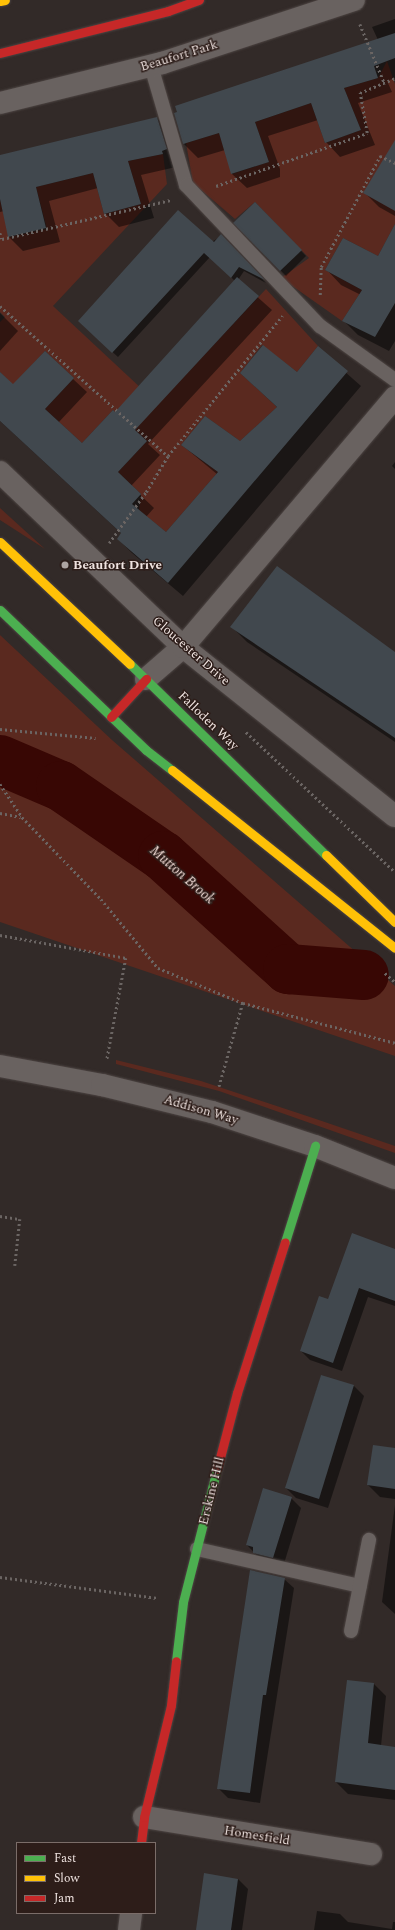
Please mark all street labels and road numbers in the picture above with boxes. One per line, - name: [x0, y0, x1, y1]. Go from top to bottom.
- street label: Beaufort Park: [138, 37, 220, 75]
- street label: Gloucester Drive: [149, 613, 233, 689]
- street label: Falloden Way: [174, 688, 242, 754]
- street label: Addison Way: [162, 1092, 240, 1128]
- street label: Erskine Hill: [196, 1455, 228, 1527]
- street label: Homesfield: [223, 1823, 291, 1849]

